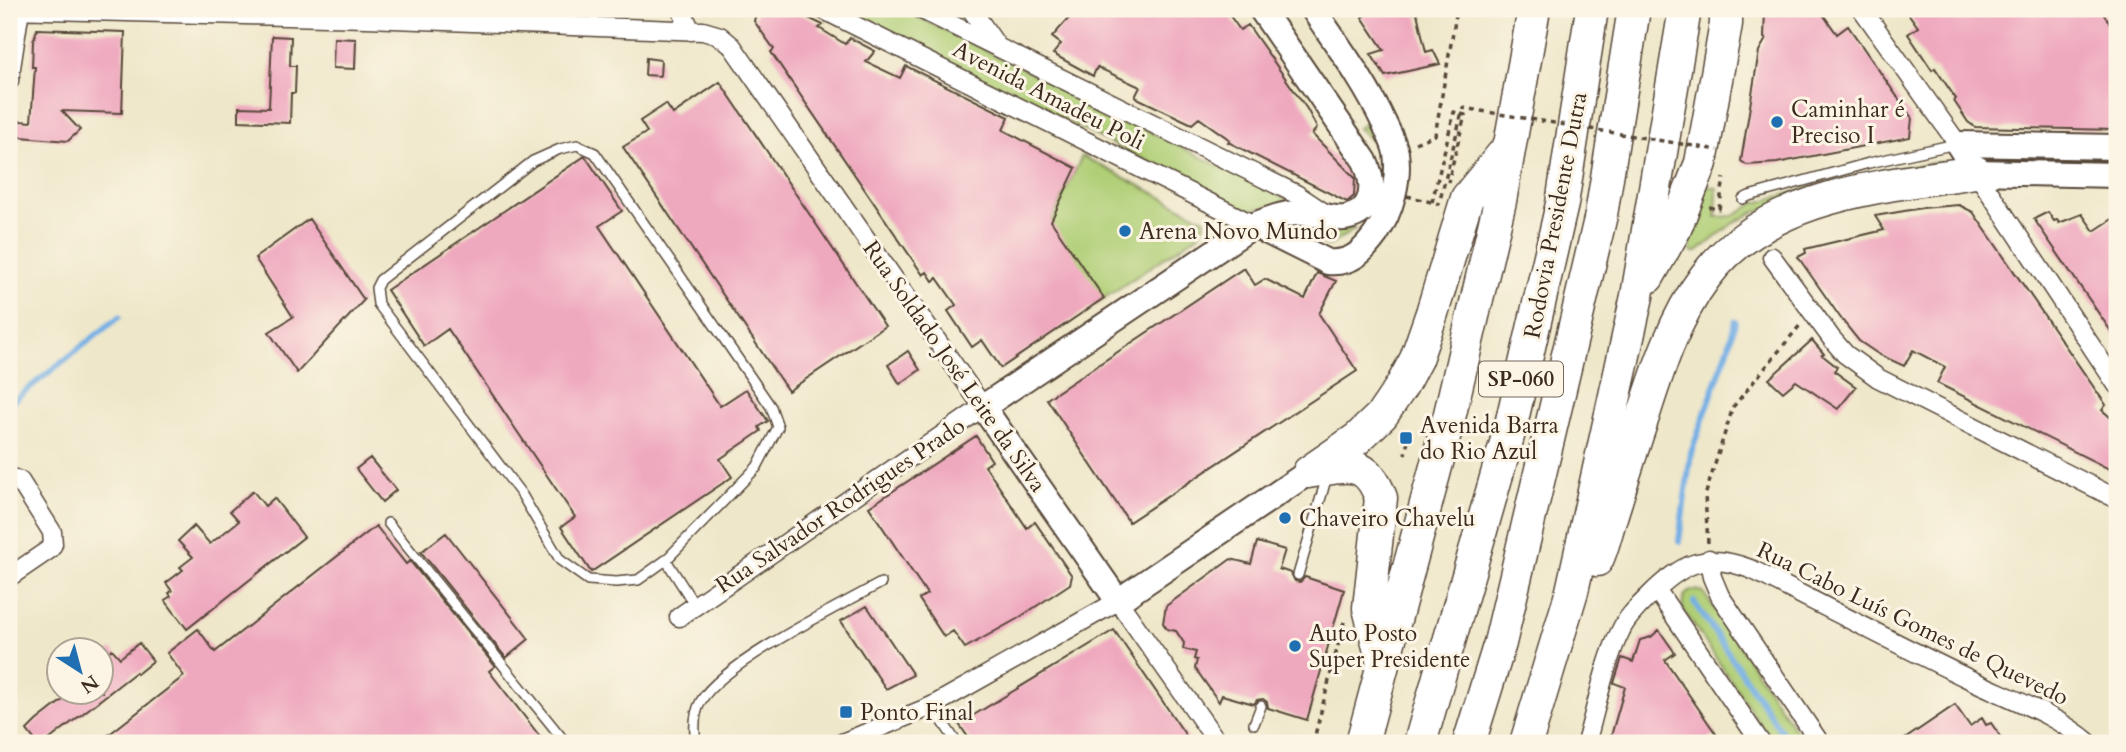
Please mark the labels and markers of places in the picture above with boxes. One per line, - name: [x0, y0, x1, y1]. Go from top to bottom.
- place label: Caminhar é Preciso I: [1791, 94, 1905, 151]
- marker: Caminhar é Preciso I: [1769, 114, 1785, 130]
- place label: Arena Novo Mundo: [1139, 216, 1338, 247]
- marker: Arena Novo Mundo: [1117, 223, 1133, 239]
- place label: Avenida Barra do Rio Azul: [1420, 410, 1559, 467]
- marker: Avenida Barra do Rio Azul: [1398, 430, 1414, 446]
- place label: Chaveiro Chavelu: [1299, 503, 1475, 534]
- marker: Chaveiro Chavelu: [1277, 510, 1293, 526]
- place label: Auto Posto Super Presidente: [1309, 618, 1470, 675]
- marker: Auto Posto Super Presidente: [1287, 638, 1303, 654]
- place label: Ponto Final: [860, 697, 974, 728]
- marker: Ponto Final: [838, 704, 854, 720]

